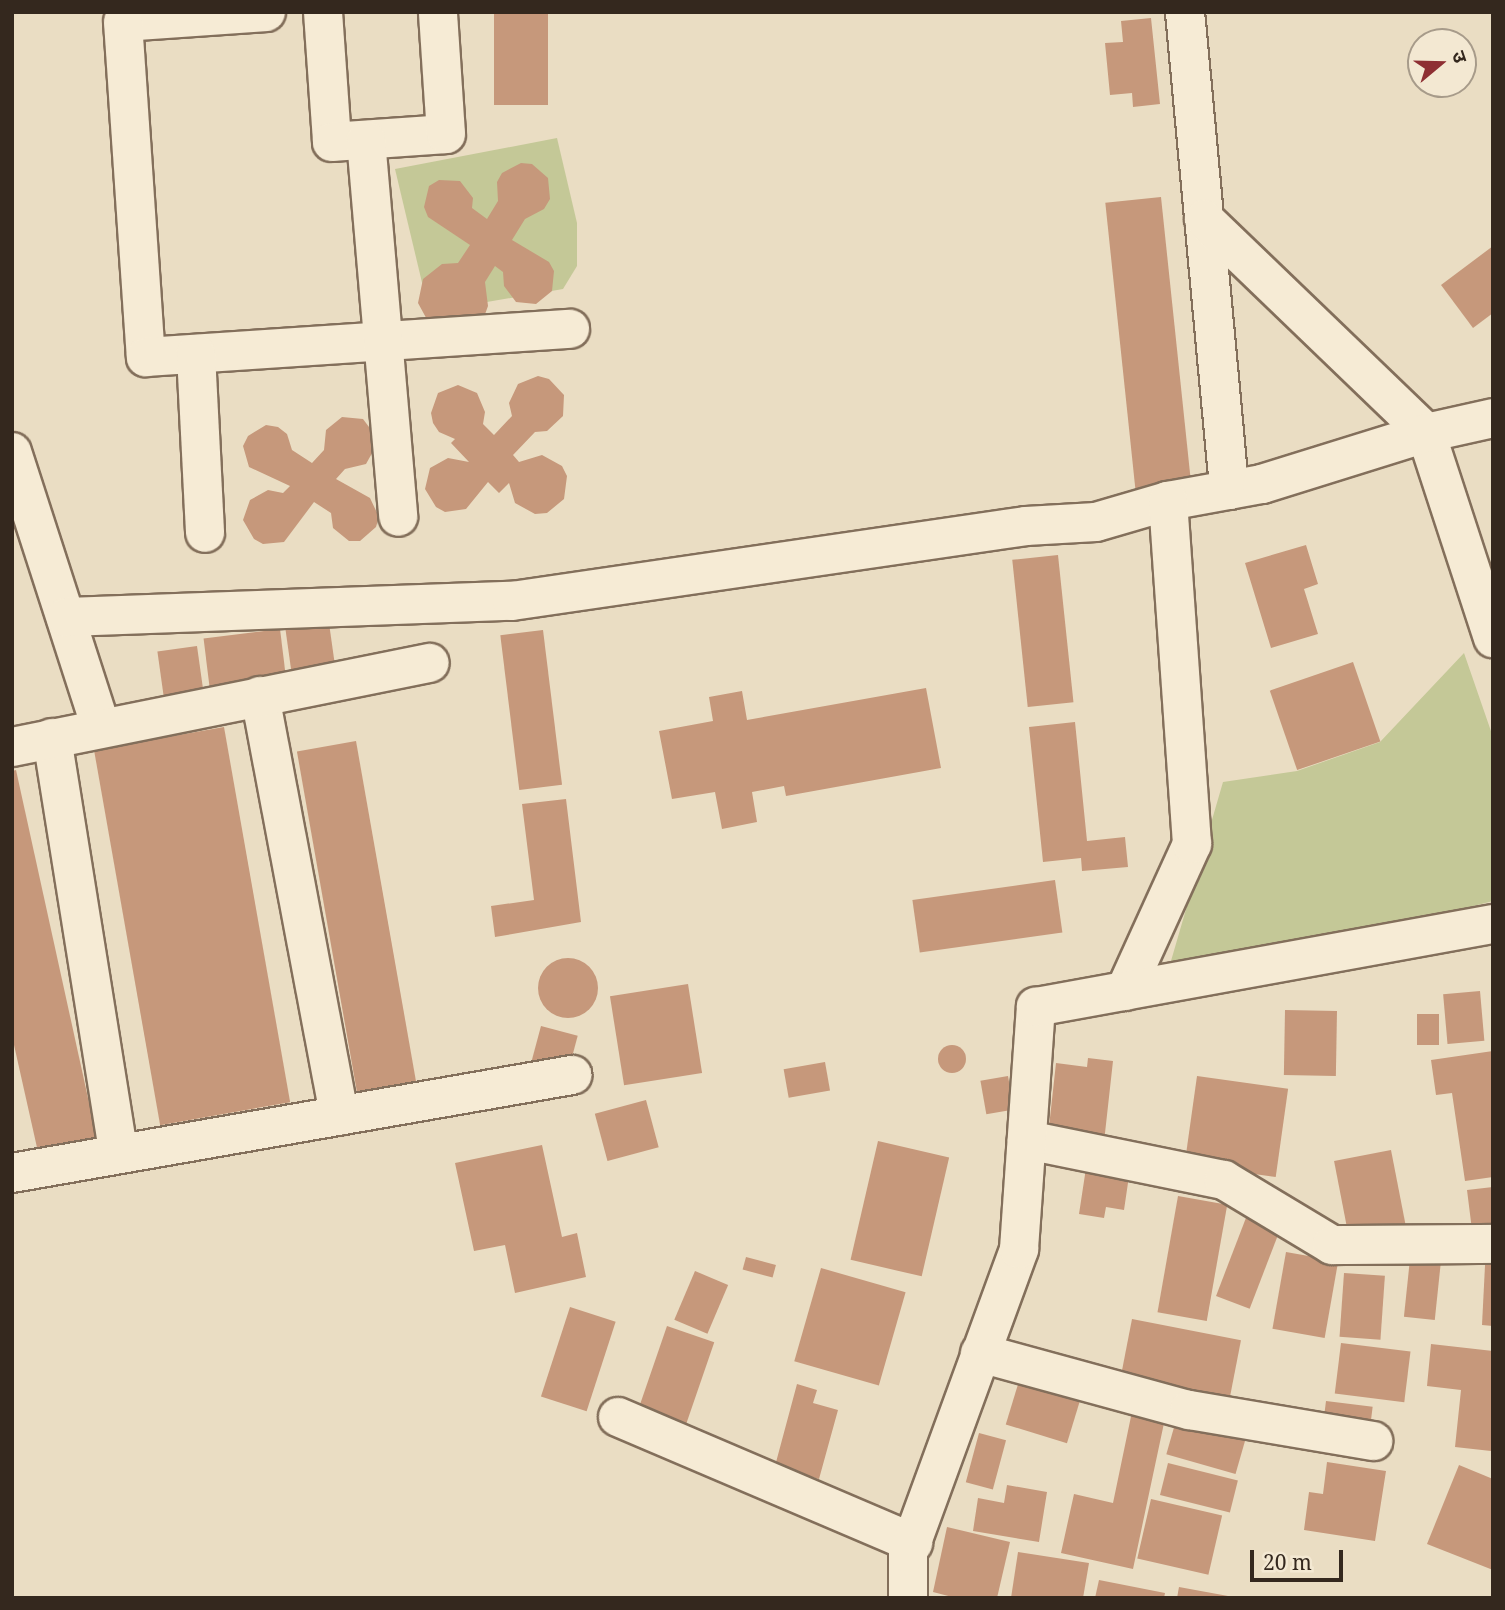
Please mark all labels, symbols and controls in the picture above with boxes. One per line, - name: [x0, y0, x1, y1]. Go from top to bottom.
- north arrow: [1407, 28, 1477, 98]
- text: उ: [1446, 47, 1474, 66]
- scale bar: [1253, 1536, 1346, 1580]
- text: 20 m: [1263, 1548, 1312, 1576]

